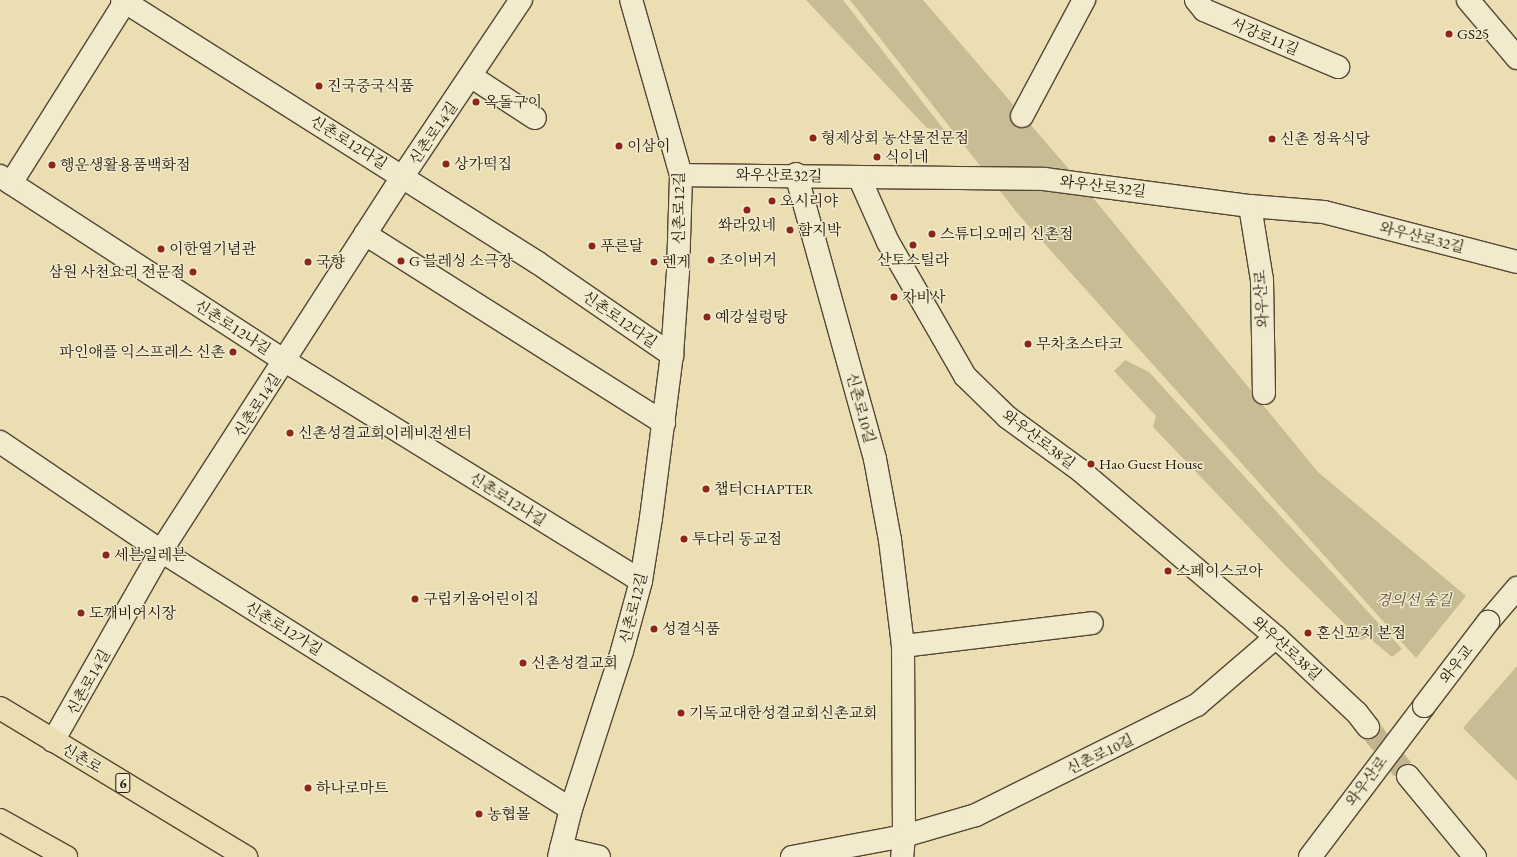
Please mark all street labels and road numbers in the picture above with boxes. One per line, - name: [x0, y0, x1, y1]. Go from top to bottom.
- street label: 서강로11길: [1228, 14, 1302, 58]
- street label: 신촌로14길: [405, 98, 461, 168]
- street label: 신촌로12다길: [307, 111, 391, 173]
- street label: 와우산로32길: [735, 165, 823, 185]
- street label: 신촌로12길: [670, 172, 688, 244]
- street label: 와우산로32길: [1059, 172, 1147, 200]
- street label: 와우산로32길: [1378, 218, 1466, 256]
- street label: 와우산로: [1250, 270, 1272, 328]
- street label: 신촌로12다길: [579, 287, 661, 351]
- street label: 신촌로12나길: [192, 296, 274, 358]
- street label: 신촌로14길: [230, 370, 284, 440]
- street label: 신촌로10길: [843, 371, 879, 445]
- street label: 와우산로38길: [999, 406, 1079, 472]
- street label: 신촌로12나길: [466, 468, 550, 530]
- street label: 신촌로12길: [616, 571, 650, 645]
- street label: 신촌로12가길: [242, 597, 326, 659]
- street label: 와우산로38길: [1249, 612, 1325, 684]
- street label: 와우교: [1436, 641, 1476, 687]
- street label: 신촌로14길: [63, 646, 113, 718]
- street label: 신촌로10길: [1064, 730, 1136, 778]
- street label: 신촌로: [59, 739, 105, 777]
- street label: 와우산로: [1341, 752, 1391, 810]
- road number: 6: [115, 771, 131, 795]

